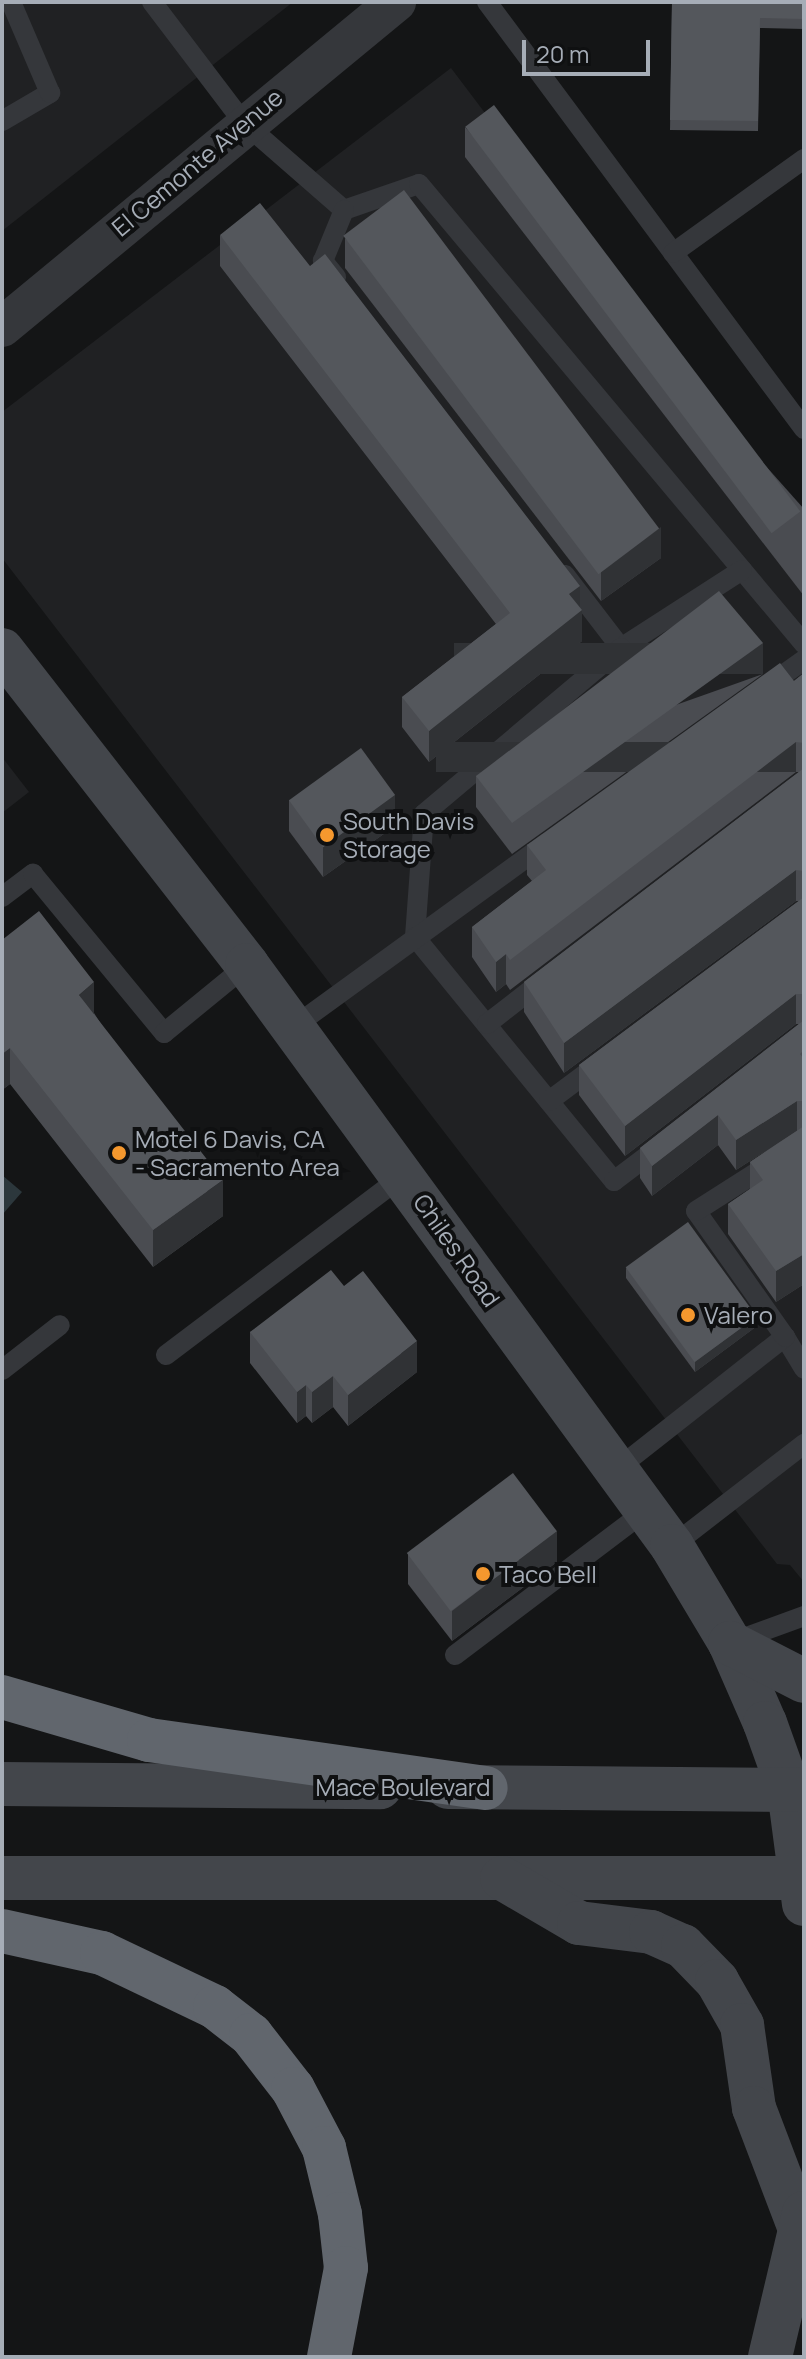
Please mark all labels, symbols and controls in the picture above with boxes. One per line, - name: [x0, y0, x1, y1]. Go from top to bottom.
- scale bar: [526, 24, 654, 74]
- text: 20 m: [536, 37, 589, 70]
- street label: El Cemonte Avenue: [106, 82, 288, 242]
- place label: South Davis Storage: [343, 807, 474, 863]
- marker: South Davis Storage: [318, 826, 336, 844]
- place label: Motel 6 Davis, CA - Sacramento Area: [135, 1125, 340, 1181]
- marker: Motel 6 Davis, CA - Sacramento Area: [110, 1144, 128, 1162]
- street label: Chiles Road: [408, 1188, 506, 1312]
- place label: Valero: [704, 1301, 773, 1329]
- marker: Valero: [679, 1306, 697, 1324]
- place label: Taco Bell: [499, 1560, 597, 1588]
- marker: Taco Bell: [474, 1565, 492, 1583]
- street label: Mace Boulevard: [315, 1773, 491, 1801]

